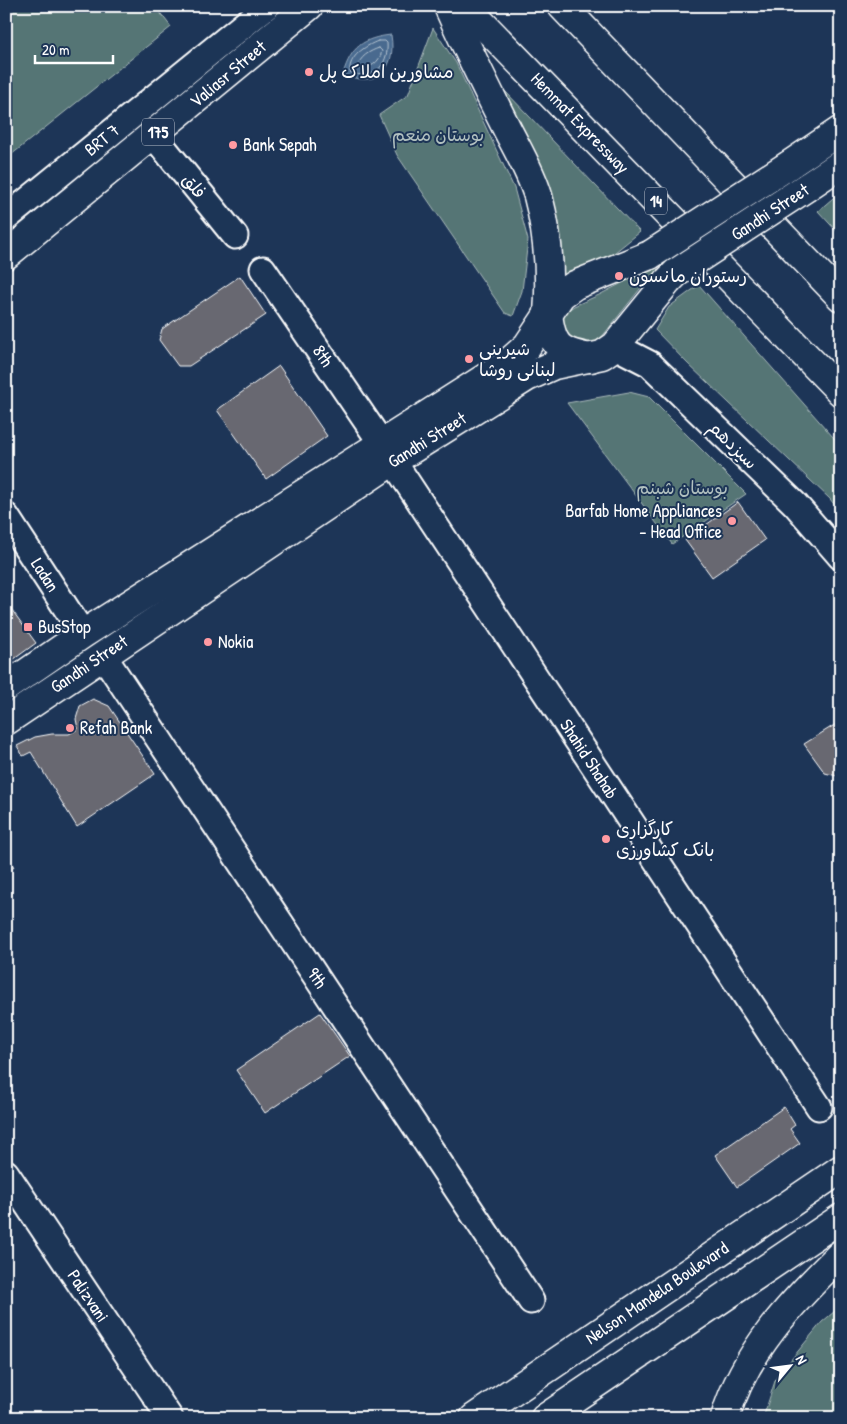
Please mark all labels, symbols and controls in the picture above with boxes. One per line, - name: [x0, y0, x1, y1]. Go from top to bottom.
- scale bar: [35, 32, 112, 64]
- street label: Valiasr Street: [184, 34, 272, 113]
- text: 20 m: [42, 39, 69, 60]
- place label: مشاورین املاک پل: [319, 59, 453, 84]
- marker: مشاورین املاک پل: [303, 66, 315, 78]
- street label: Hemmat Expressway: [525, 66, 636, 179]
- street label: BRT 7: [79, 118, 125, 162]
- road number: 175: [142, 118, 174, 146]
- park label: بوستان منعم: [392, 122, 484, 149]
- place label: Bank Sepah: [243, 132, 317, 157]
- marker: Bank Sepah: [227, 139, 239, 151]
- street label: فلق: [177, 168, 212, 204]
- street label: Gandhi Street: [726, 177, 814, 246]
- road number: 14: [645, 188, 667, 215]
- place label: رستوران مانسون: [629, 263, 747, 288]
- marker: رستوران مانسون: [613, 270, 625, 282]
- place label: شیرینی لبنانی روشا: [479, 336, 556, 382]
- street label: 8th: [307, 340, 340, 372]
- marker: شیرینی لبنانی روشا: [463, 353, 475, 365]
- street label: Gandhi Street: [383, 405, 472, 474]
- street label: سیزدهم: [702, 415, 764, 476]
- park label: بوستان شبنم: [636, 475, 728, 502]
- place label: Barfab Home Appliances - Head Office: [565, 498, 722, 544]
- marker: Barfab Home Appliances - Head Office: [726, 515, 738, 527]
- street label: Ladan: [25, 553, 66, 597]
- place label: BusStop: [38, 614, 91, 639]
- marker: BusStop: [22, 621, 34, 633]
- street label: Gandhi Street: [45, 628, 133, 699]
- place label: Nokia: [218, 629, 253, 654]
- marker: Nokia: [202, 636, 214, 648]
- street label: Shahid Shahab: [554, 714, 625, 804]
- place label: Refah Bank: [80, 715, 153, 740]
- marker: Refah Bank: [64, 722, 76, 734]
- place label: کارگزاری بانک کشاورزی: [616, 816, 714, 862]
- marker: کارگزاری بانک کشاورزی: [600, 833, 612, 845]
- street label: 9th: [301, 962, 334, 994]
- street label: Nelson Mandela Boulevard: [580, 1235, 733, 1350]
- street label: Palizvani: [62, 1264, 115, 1327]
- north arrow: [764, 1342, 814, 1392]
- text: N: [792, 1352, 812, 1368]

